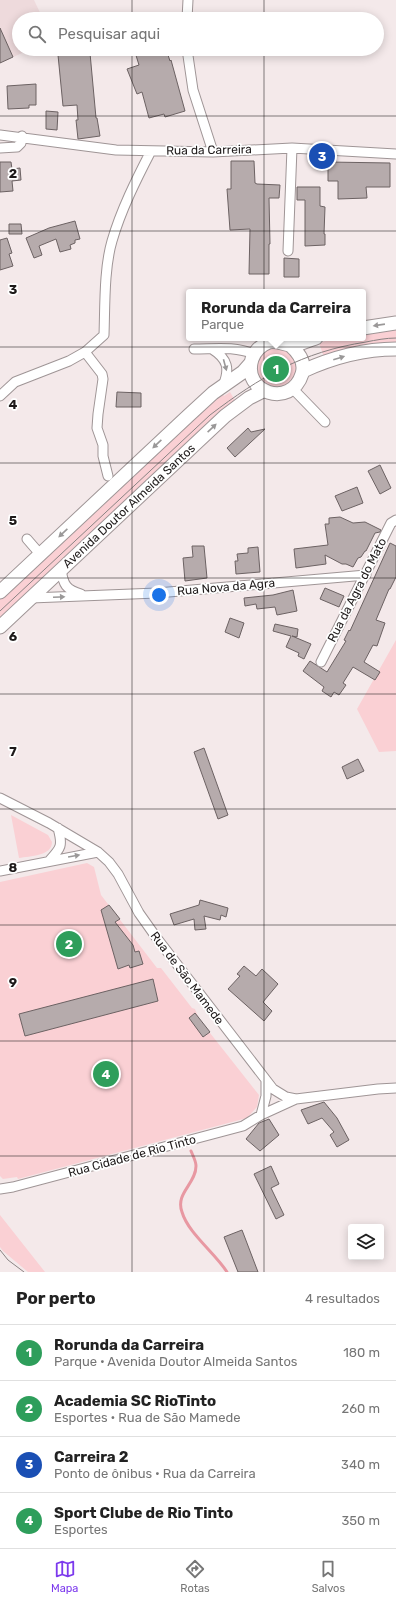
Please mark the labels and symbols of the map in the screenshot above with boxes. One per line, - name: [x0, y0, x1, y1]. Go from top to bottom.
- pin: 3: [309, 141, 335, 171]
- street label: Rua da Carreira: [166, 142, 252, 158]
- text: 2: [9, 166, 17, 181]
- text: 3: [9, 282, 18, 297]
- one-way arrow: [373, 322, 386, 328]
- pin: 1: [263, 354, 289, 384]
- one-way arrow: [334, 355, 346, 361]
- one-way arrow: [223, 359, 229, 371]
- text: 4: [9, 397, 18, 412]
- one-way arrow: [207, 423, 217, 433]
- one-way arrow: [153, 439, 162, 448]
- street label: Avenida Doutor Almeida Santos: [60, 441, 198, 571]
- text: 5: [9, 513, 17, 528]
- one-way arrow: [58, 528, 68, 538]
- street label: Rua da Agra do Mato: [325, 536, 389, 644]
- street label: Rua Nova da Agra: [176, 576, 276, 598]
- your location: [149, 585, 169, 605]
- one-way arrow: [53, 594, 66, 600]
- text: 6: [9, 629, 18, 644]
- text: 7: [9, 744, 17, 759]
- one-way arrow: [68, 853, 80, 859]
- text: 8: [9, 860, 18, 875]
- pin: 2: [56, 929, 82, 959]
- street label: Rua de São Mamede: [147, 929, 227, 1027]
- text: 9: [9, 975, 17, 990]
- pin: 4: [93, 1059, 119, 1089]
- street label: Rua Cidade de Rio Tinto: [67, 1132, 198, 1180]

